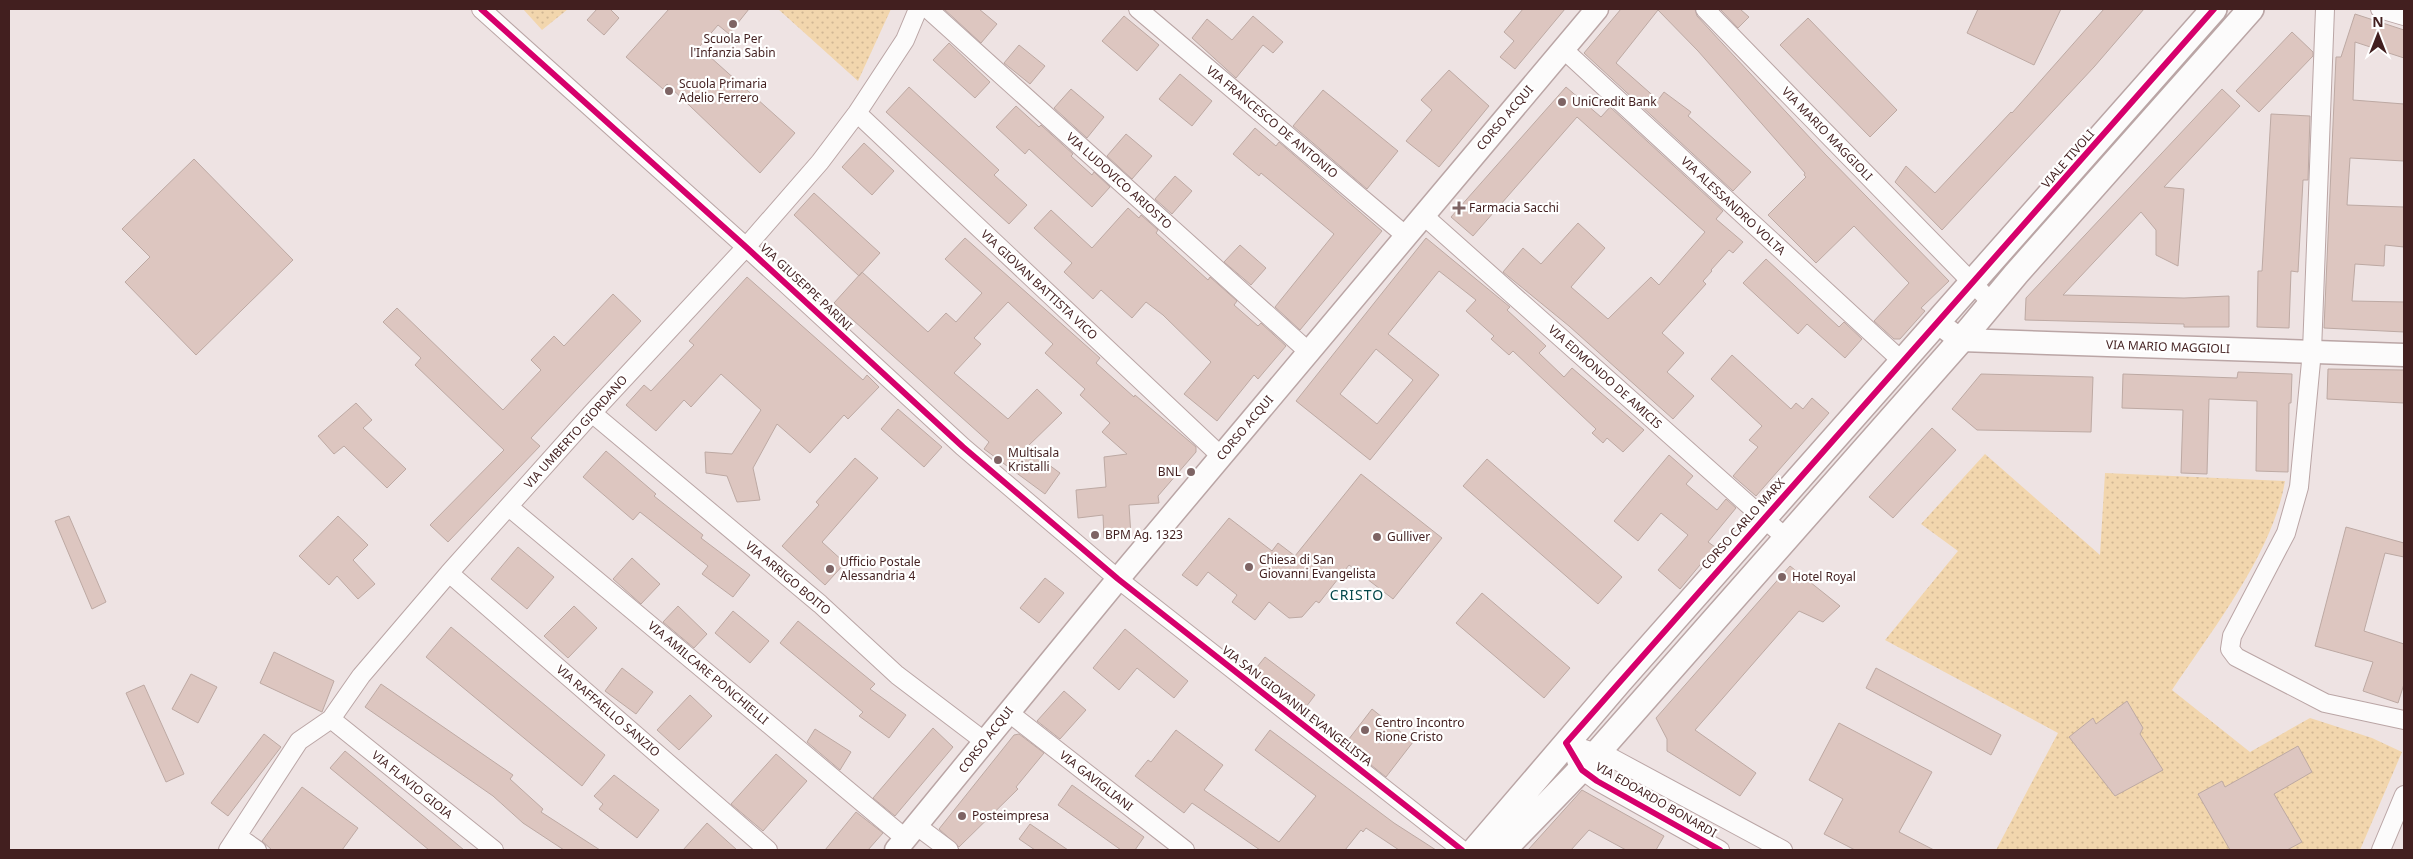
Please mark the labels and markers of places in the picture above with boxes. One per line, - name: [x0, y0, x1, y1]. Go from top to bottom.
- marker: Scuola Per l'Infanzia Sabin: [727, 18, 739, 30]
- place label: Scuola Per l'Infanzia Sabin: [690, 30, 776, 61]
- place label: Scuola Primaria Adelio Ferrero: [679, 75, 767, 106]
- marker: Scuola Primaria Adelio Ferrero: [663, 85, 675, 97]
- place label: UniCredit Bank: [1572, 93, 1657, 110]
- marker: UniCredit Bank: [1556, 96, 1568, 108]
- place label: Farmacia Sacchi: [1469, 199, 1559, 216]
- marker: Farmacia Sacchi: [1453, 202, 1465, 214]
- place label: Multisala Kristalli: [1008, 444, 1059, 475]
- marker: Multisala Kristalli: [992, 454, 1004, 466]
- place label: BNL: [1158, 463, 1181, 480]
- marker: BNL: [1185, 466, 1197, 478]
- place label: BPM Ag. 1323: [1105, 526, 1183, 543]
- place label: Gulliver: [1387, 528, 1430, 545]
- marker: BPM Ag. 1323: [1089, 529, 1101, 541]
- marker: Gulliver: [1371, 531, 1383, 543]
- place label: Chiesa di San Giovanni Evangelista: [1259, 551, 1376, 582]
- place label: Ufficio Postale Alessandria 4: [840, 553, 921, 584]
- marker: Chiesa di San Giovanni Evangelista: [1243, 561, 1255, 573]
- marker: Ufficio Postale Alessandria 4: [824, 563, 836, 575]
- place label: Hotel Royal: [1792, 568, 1856, 585]
- marker: Hotel Royal: [1776, 571, 1788, 583]
- place label: Centro Incontro Rione Cristo: [1375, 714, 1464, 745]
- marker: Centro Incontro Rione Cristo: [1359, 724, 1371, 736]
- place label: Posteimpresa: [972, 807, 1049, 824]
- marker: Posteimpresa: [956, 810, 968, 822]

